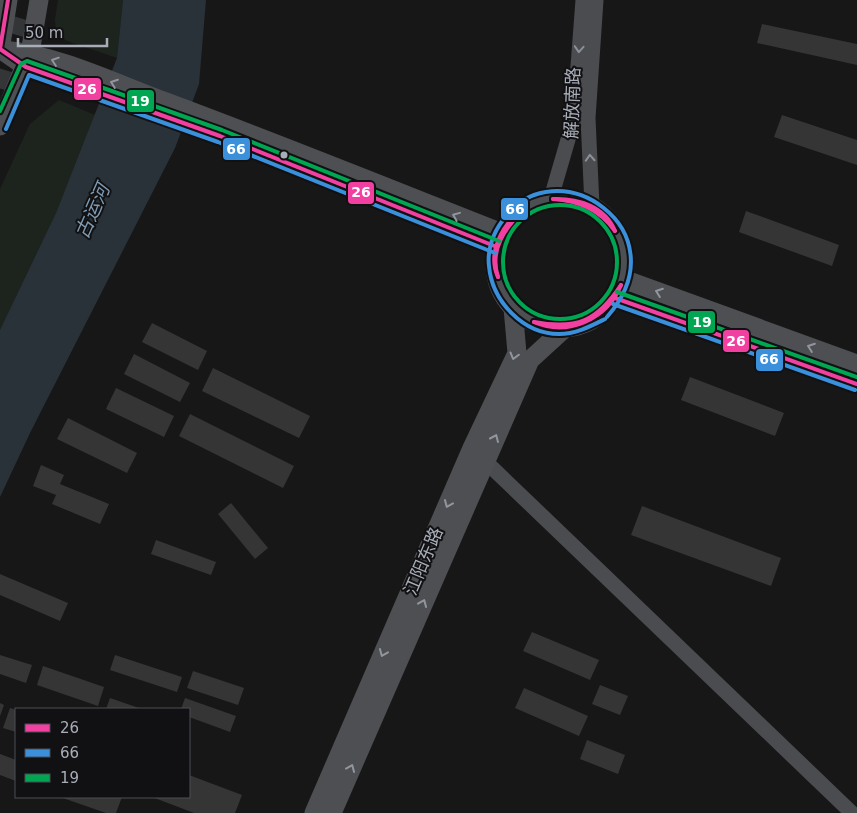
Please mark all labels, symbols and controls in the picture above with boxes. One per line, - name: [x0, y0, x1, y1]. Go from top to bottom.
- scale bar: [18, 15, 106, 47]
- text: 50 m: [25, 24, 63, 42]
- one-way arrow: [574, 45, 585, 53]
- one-way arrow: [51, 57, 60, 67]
- street label: 解放南路: [560, 67, 584, 139]
- line badge: 26: [73, 77, 102, 101]
- one-way arrow: [110, 79, 119, 89]
- text: 26: [77, 81, 97, 97]
- line badge: 19: [126, 89, 155, 113]
- text: 19: [130, 93, 150, 109]
- line badge: 66: [222, 137, 251, 161]
- text: 66: [226, 141, 246, 157]
- unlabelled marker: [279, 150, 289, 160]
- one-way arrow: [585, 153, 595, 161]
- water label: 古运河: [70, 177, 115, 242]
- line badge: 26: [347, 181, 375, 205]
- text: 26: [351, 184, 371, 200]
- line badge: 66: [500, 197, 529, 221]
- text: 66: [505, 201, 525, 217]
- one-way arrow: [452, 211, 461, 222]
- one-way arrow: [655, 288, 663, 298]
- line badge: 19: [687, 310, 716, 334]
- text: 19: [692, 314, 712, 330]
- line badge: 26: [722, 329, 750, 353]
- text: 26: [726, 333, 746, 349]
- one-way arrow: [807, 343, 816, 353]
- line badge: 66: [755, 348, 784, 372]
- one-way arrow: [509, 351, 520, 360]
- text: 66: [759, 351, 779, 367]
- one-way arrow: [488, 434, 499, 443]
- one-way arrow: [444, 499, 455, 508]
- street label: 江阳东路: [399, 524, 447, 598]
- one-way arrow: [416, 599, 427, 608]
- one-way arrow: [379, 648, 390, 657]
- legend: [15, 708, 190, 798]
- text: 26: [60, 719, 79, 737]
- text: 66: [60, 744, 79, 762]
- one-way arrow: [345, 764, 356, 773]
- text: 19: [60, 769, 79, 787]

